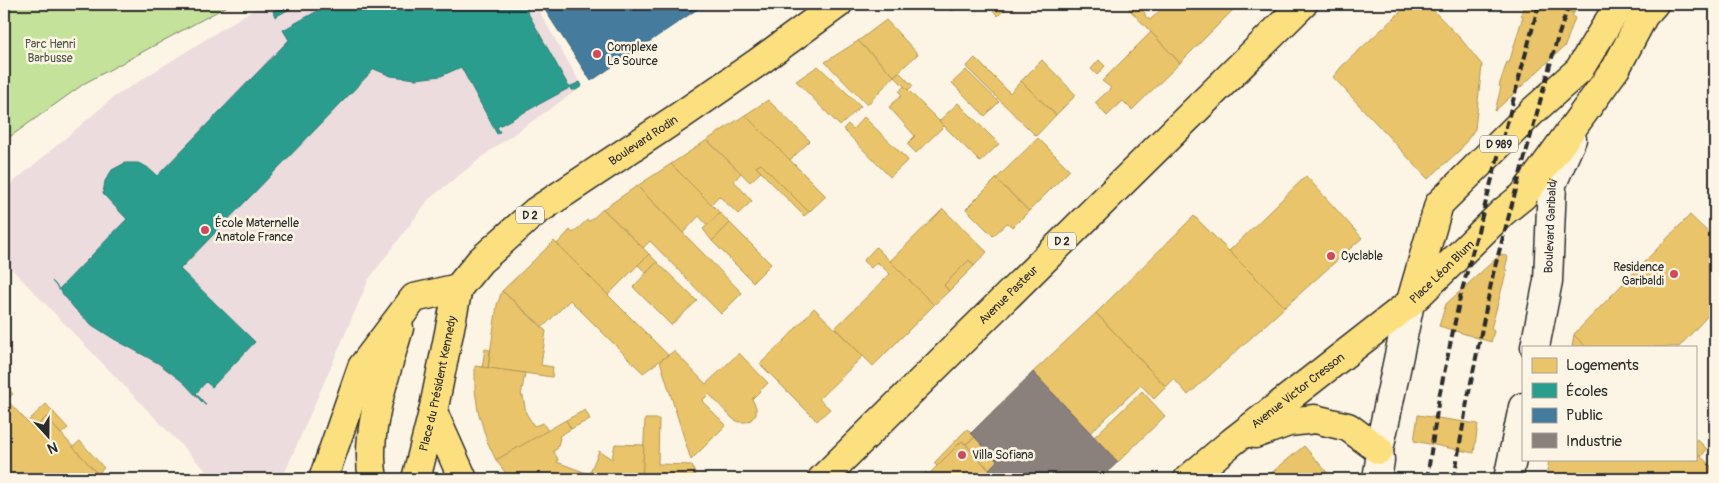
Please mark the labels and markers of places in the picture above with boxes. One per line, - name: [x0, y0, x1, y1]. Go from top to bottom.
- place label: Complexe La Source: [607, 40, 658, 69]
- marker: Complexe La Source: [591, 48, 603, 60]
- place label: École Maternelle Anatole France: [215, 215, 299, 245]
- marker: École Maternelle Anatole France: [199, 224, 211, 236]
- place label: Cyclable: [1341, 249, 1383, 264]
- marker: Cyclable: [1325, 250, 1337, 262]
- place label: Residence Garibaldi: [1613, 260, 1664, 289]
- marker: Residence Garibaldi: [1668, 268, 1680, 280]
- place label: Villa Sofiana: [972, 448, 1034, 463]
- marker: Villa Sofiana: [956, 449, 968, 461]

